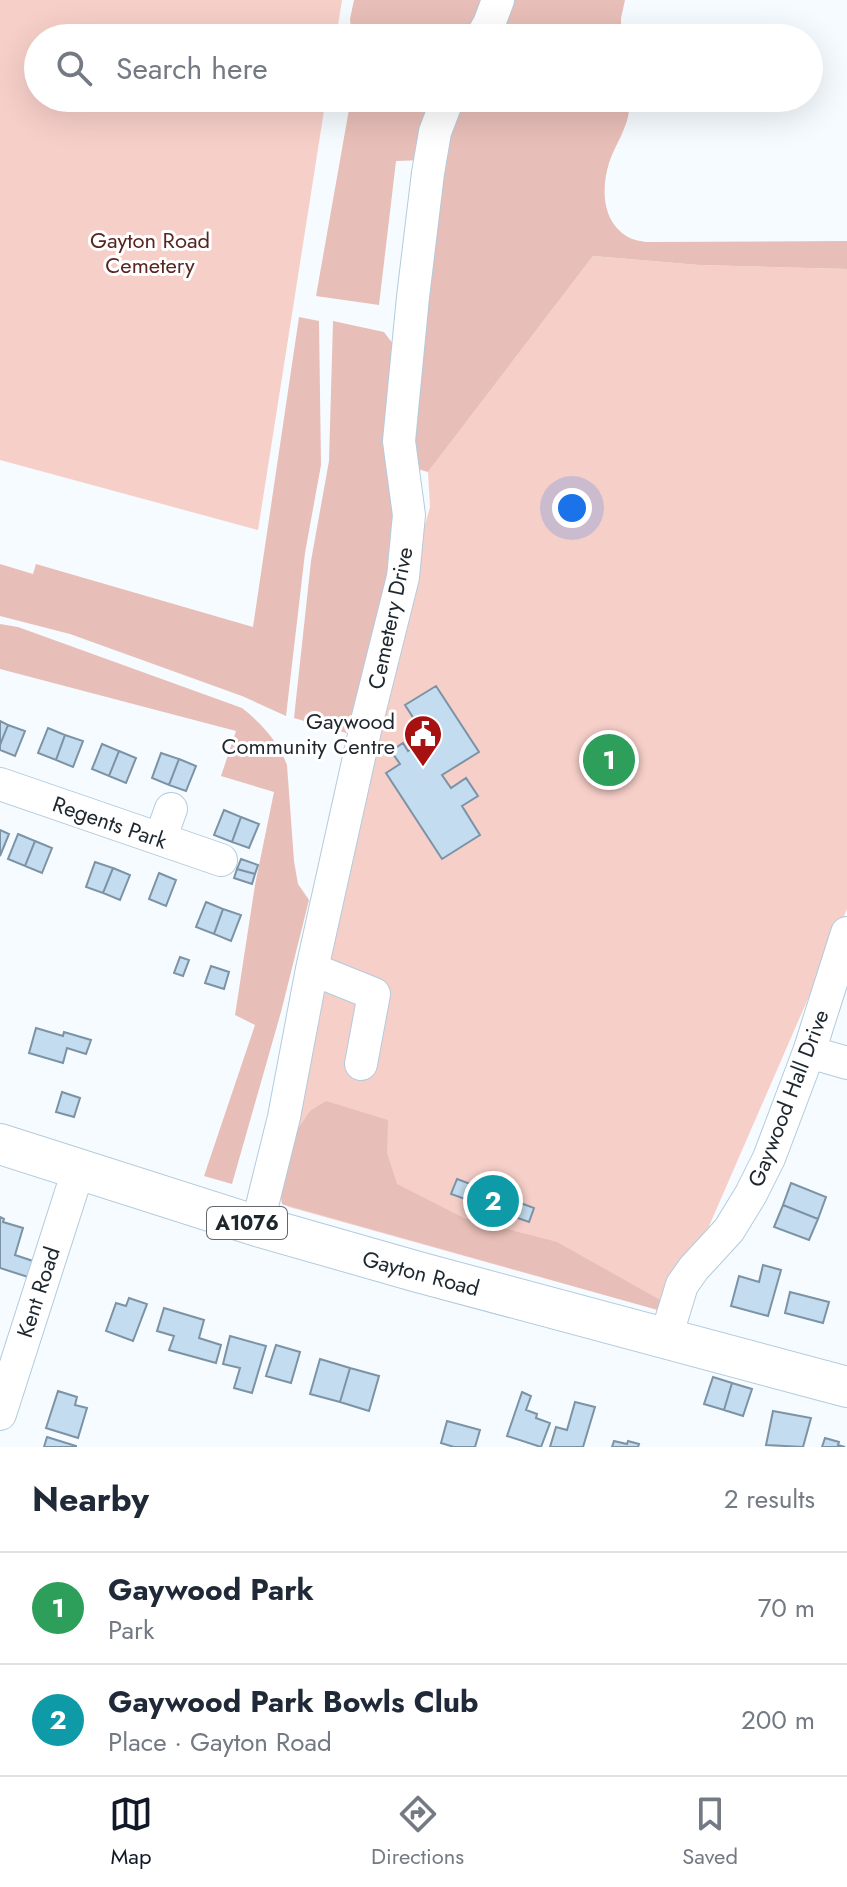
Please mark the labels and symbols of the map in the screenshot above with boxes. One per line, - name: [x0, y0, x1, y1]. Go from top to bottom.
- park label: Gayton Road Cemetery: [90, 224, 210, 281]
- your location: [552, 488, 592, 528]
- street label: Cemetery Drive: [359, 544, 421, 692]
- place label: Gaywood Community Centre: [221, 705, 395, 762]
- public building icon: Gaywood Community Centre: [402, 713, 444, 768]
- pin: 1: [583, 730, 635, 790]
- street label: Regents Park: [49, 787, 172, 857]
- street label: Gaywood Hall Drive: [739, 1005, 837, 1191]
- pin: 2: [467, 1171, 519, 1231]
- road number: A1076: [207, 1207, 287, 1239]
- street label: Kent Road: [8, 1242, 68, 1342]
- street label: Gayton Road: [359, 1242, 483, 1304]

